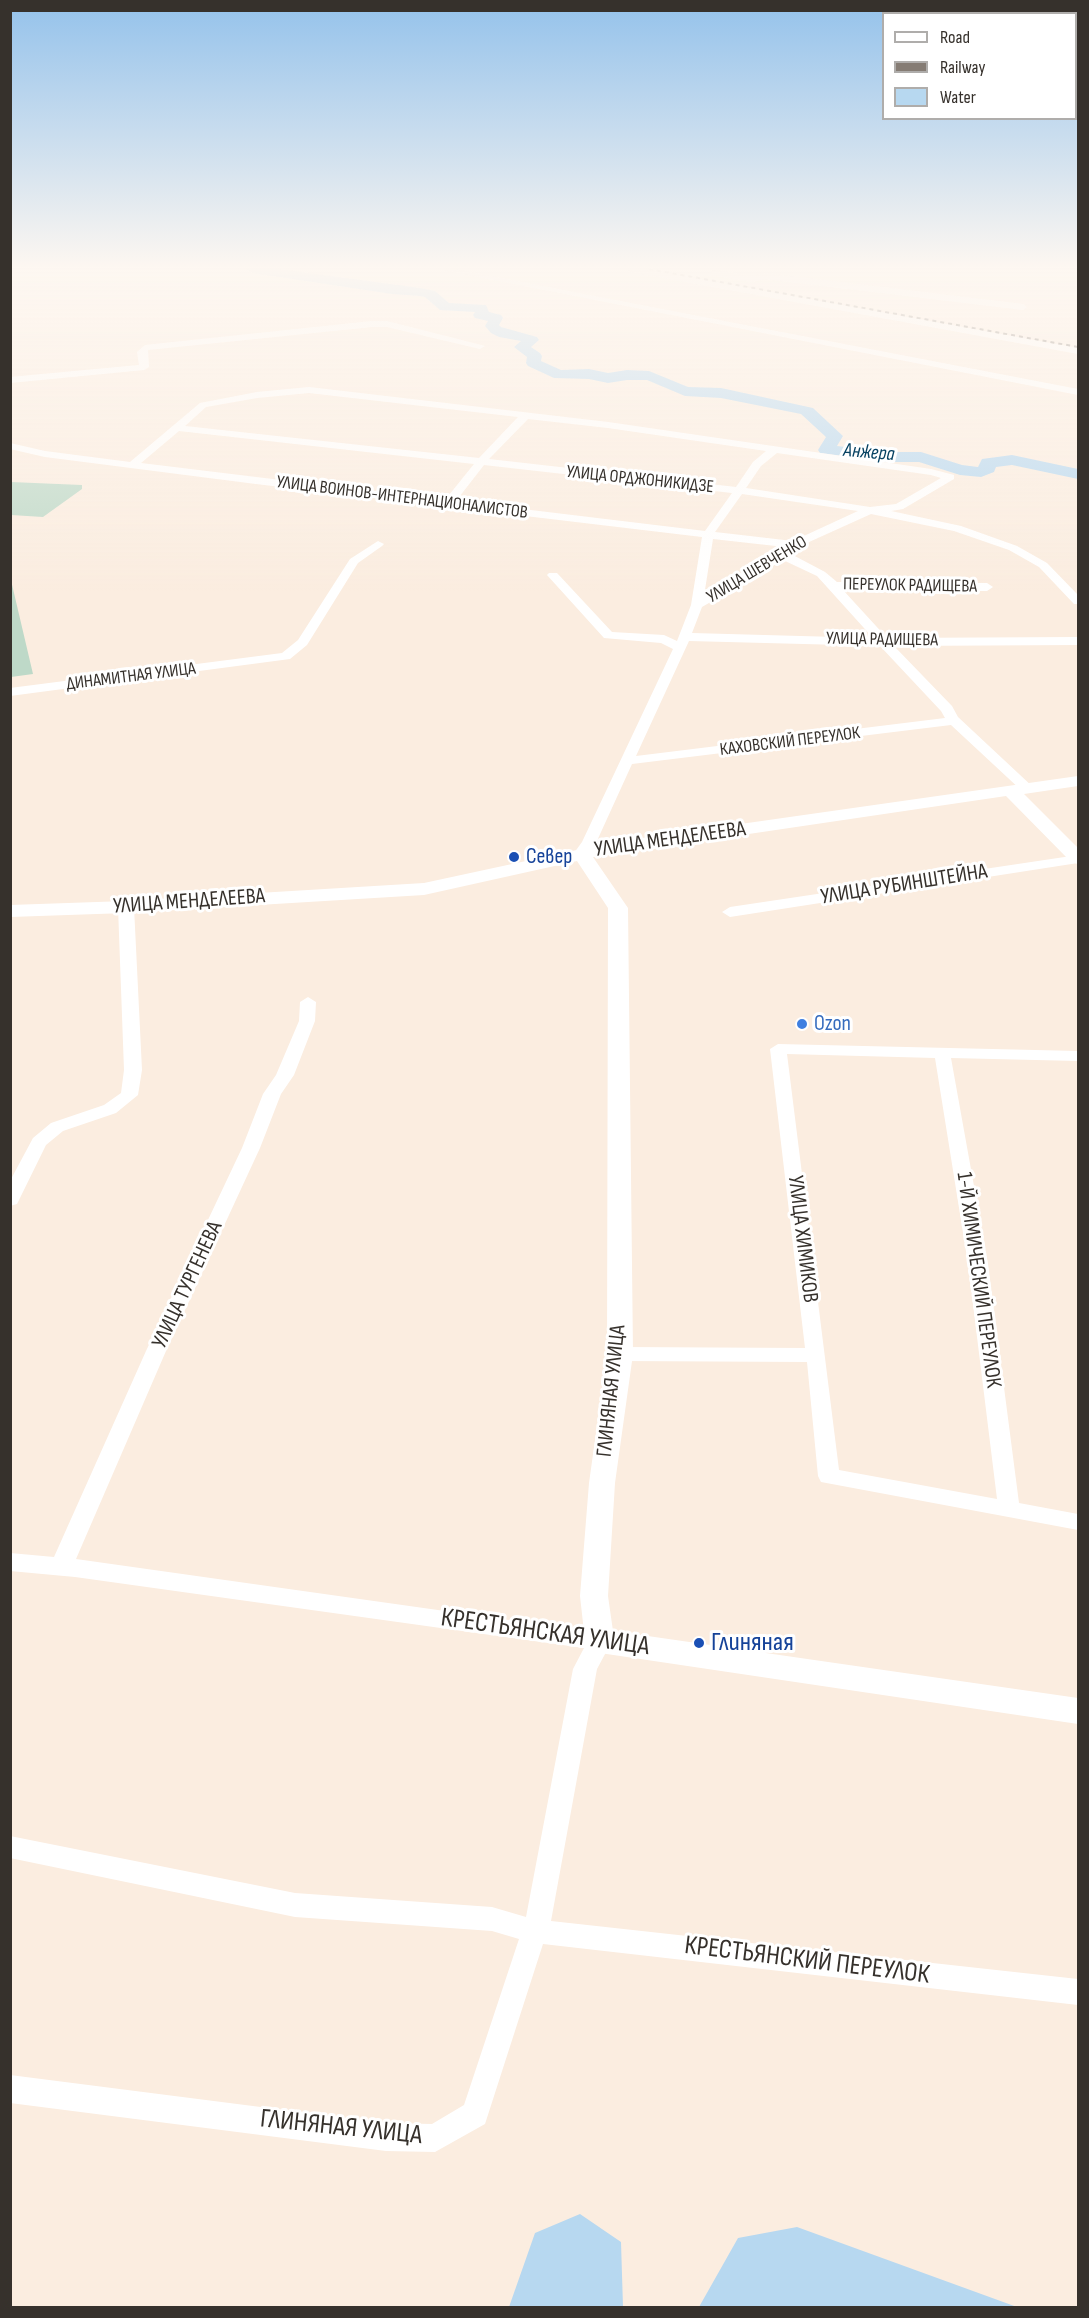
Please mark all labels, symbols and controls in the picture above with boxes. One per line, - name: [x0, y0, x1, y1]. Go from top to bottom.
- legend: [882, 12, 1077, 120]
- text: Road: [940, 27, 970, 48]
- text: Railway: [940, 57, 985, 78]
- text: Water: [940, 87, 976, 108]
- water label: Анжера: [842, 439, 896, 467]
- street label: УЛИЦА ОРДЖОНИКИДЗЕ: [565, 462, 715, 498]
- street label: УЛИЦА ВОИНОВ-ИНТЕРНАЦИОНАЛИСТОВ: [275, 472, 529, 524]
- street label: УЛИЦА ШЕВЧЕНКО: [703, 532, 811, 608]
- street label: ПЕРЕУЛОК РАДИЩЕВА: [843, 574, 977, 598]
- street label: УЛИЦА РАДИЩЕВА: [826, 628, 938, 652]
- street label: ДИНАМИТНАЯ УЛИЦА: [65, 658, 197, 696]
- street label: КАХОВСКИЙ ПЕРЕУЛОК: [719, 723, 861, 761]
- street label: УЛИЦА МЕНДЕЛЕЕВА: [593, 816, 747, 864]
- place label: Север: [526, 844, 572, 870]
- marker: Север: [507, 850, 521, 864]
- street label: УЛИЦА РУБИНШТЕЙНА: [819, 859, 989, 911]
- street label: УЛИЦА МЕНДЕЛЕЕВА: [112, 884, 266, 920]
- place label: Ozon: [814, 1011, 851, 1037]
- marker: Ozon: [795, 1017, 809, 1031]
- street label: 1-Й ХИМИЧЕСКИЙ ПЕРЕУЛОК: [950, 1170, 1006, 1390]
- street label: УЛИЦА ХИМИКОВ: [781, 1174, 823, 1304]
- street label: УЛИЦА ТУРГЕНЕВА: [147, 1217, 229, 1353]
- street label: ГЛИНЯНАЯ УЛИЦА: [592, 1324, 632, 1458]
- street label: КРЕСТЬЯНСКАЯ УЛИЦА: [439, 1602, 651, 1664]
- place label: Глиняная: [711, 1627, 794, 1659]
- marker: Глиняная: [692, 1636, 706, 1650]
- street label: КРЕСТЬЯНСКИЙ ПЕРЕУЛОК: [683, 1930, 931, 1992]
- street label: ГЛИНЯНАЯ УЛИЦА: [258, 2103, 424, 2153]

